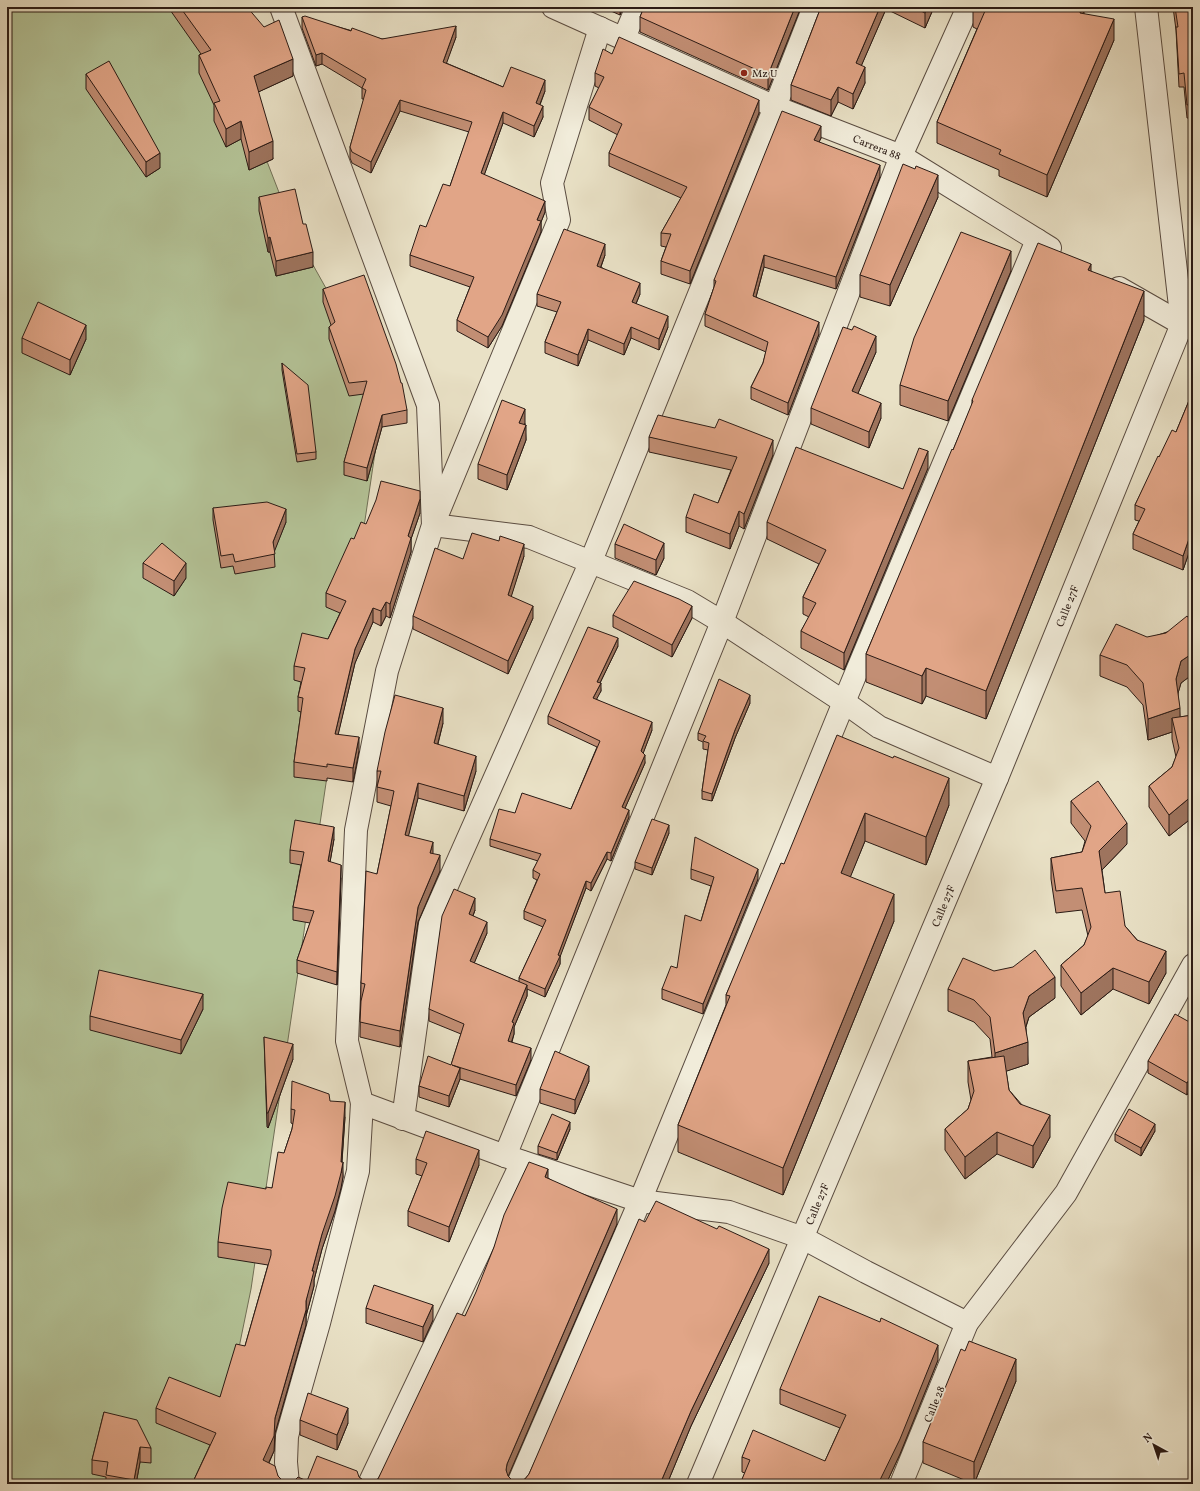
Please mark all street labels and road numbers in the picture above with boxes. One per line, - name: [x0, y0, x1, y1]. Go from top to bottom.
- street label: Carrera 88: [850, 132, 903, 165]
- street label: Calle 27F: [1053, 583, 1084, 630]
- street label: Calle 27F: [929, 883, 960, 930]
- street label: Calle 27F: [803, 1181, 834, 1228]
- street label: Calle 28: [921, 1384, 950, 1425]

